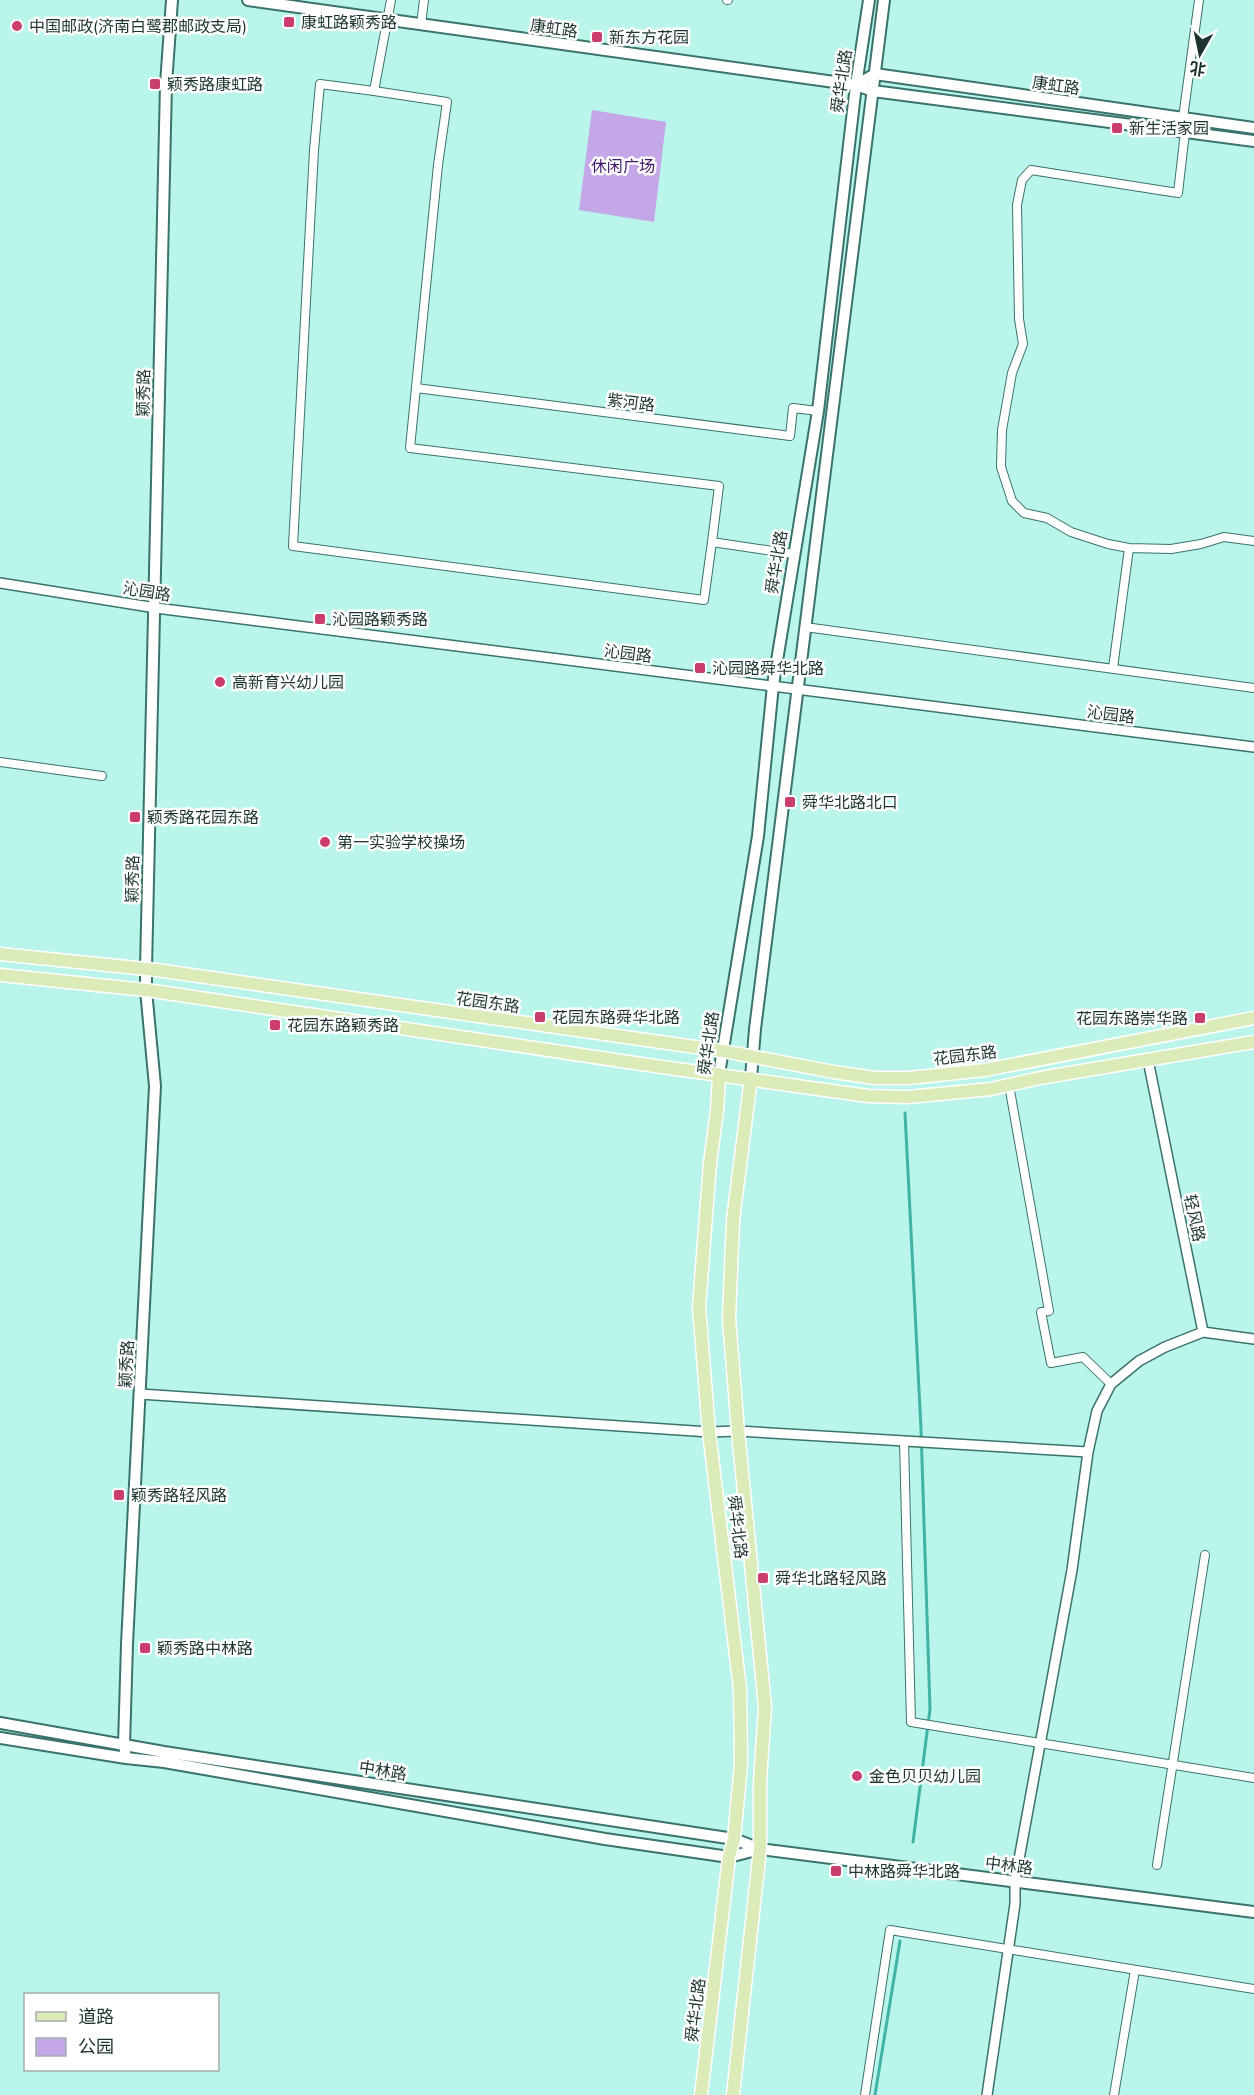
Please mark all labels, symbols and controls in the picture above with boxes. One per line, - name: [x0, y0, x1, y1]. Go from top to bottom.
- place label: 康虹路颖秀路: [301, 12, 397, 34]
- marker: 康虹路颖秀路: [282, 15, 296, 29]
- street label: 康虹路: [529, 15, 579, 43]
- place label: 中国邮政(济南白鹭郡邮政支局): [29, 16, 247, 38]
- marker: 中国邮政(济南白鹭郡邮政支局): [10, 19, 24, 33]
- north arrow: [1170, 24, 1230, 84]
- place label: 新东方花园: [609, 27, 689, 49]
- marker: 新东方花园: [590, 30, 604, 44]
- street label: 舜华北路: [827, 48, 857, 114]
- text: 北: [1188, 56, 1207, 80]
- street label: 康虹路: [1031, 72, 1081, 100]
- place label: 颖秀路康虹路: [167, 74, 263, 96]
- marker: 颖秀路康虹路: [148, 77, 162, 91]
- place label: 新生活家园: [1129, 118, 1209, 140]
- marker: 新生活家园: [1110, 121, 1124, 135]
- park label: 休闲广场: [591, 156, 655, 178]
- street label: 颖秀路: [133, 369, 155, 417]
- street label: 紫河路: [606, 389, 656, 417]
- street label: 舜华北路: [761, 529, 793, 595]
- street label: 沁园路: [121, 577, 172, 607]
- place label: 沁园路颖秀路: [332, 609, 428, 631]
- marker: 沁园路颖秀路: [313, 612, 327, 626]
- street label: 沁园路: [603, 640, 653, 668]
- place label: 沁园路舜华北路: [712, 658, 824, 680]
- marker: 沁园路舜华北路: [693, 661, 707, 675]
- place label: 高新育兴幼儿园: [232, 672, 344, 694]
- marker: 高新育兴幼儿园: [213, 675, 227, 689]
- street label: 沁园路: [1086, 701, 1136, 729]
- place label: 舜华北路北口: [802, 792, 898, 814]
- marker: 舜华北路北口: [783, 795, 797, 809]
- place label: 颖秀路花园东路: [147, 807, 259, 829]
- marker: 颖秀路花园东路: [128, 810, 142, 824]
- place label: 第一实验学校操场: [337, 832, 465, 854]
- marker: 第一实验学校操场: [318, 835, 332, 849]
- street label: 颖秀路: [122, 855, 144, 903]
- street label: 花园东路: [455, 988, 521, 1018]
- place label: 花园东路舜华北路: [552, 1007, 680, 1029]
- place label: 花园东路崇华路: [1076, 1008, 1188, 1030]
- marker: 花园东路舜华北路: [533, 1010, 547, 1024]
- street label: 舜华北路: [694, 1010, 724, 1076]
- marker: 花园东路崇华路: [1193, 1011, 1207, 1025]
- place label: 花园东路颖秀路: [287, 1015, 399, 1037]
- marker: 花园东路颖秀路: [268, 1018, 282, 1032]
- street label: 花园东路: [932, 1041, 998, 1071]
- street label: 轻风路: [1178, 1192, 1210, 1244]
- street label: 颖秀路: [115, 1340, 139, 1389]
- place label: 颖秀路轻风路: [131, 1485, 227, 1507]
- marker: 颖秀路轻风路: [112, 1488, 126, 1502]
- street label: 舜华北路: [722, 1494, 752, 1560]
- place label: 舜华北路轻风路: [775, 1568, 887, 1590]
- marker: 舜华北路轻风路: [756, 1571, 770, 1585]
- place label: 颖秀路中林路: [157, 1638, 253, 1660]
- marker: 颖秀路中林路: [138, 1641, 152, 1655]
- street label: 中林路: [357, 1756, 408, 1786]
- place label: 金色贝贝幼儿园: [869, 1766, 981, 1788]
- marker: 金色贝贝幼儿园: [850, 1769, 864, 1783]
- street label: 中林路: [984, 1852, 1034, 1880]
- place label: 中林路舜华北路: [848, 1861, 960, 1883]
- marker: 中林路舜华北路: [829, 1864, 843, 1878]
- street label: 舜华北路: [681, 1977, 711, 2043]
- legend: [24, 1993, 219, 2071]
- text: 道路: [78, 2005, 114, 2029]
- text: 公园: [78, 2035, 114, 2059]

